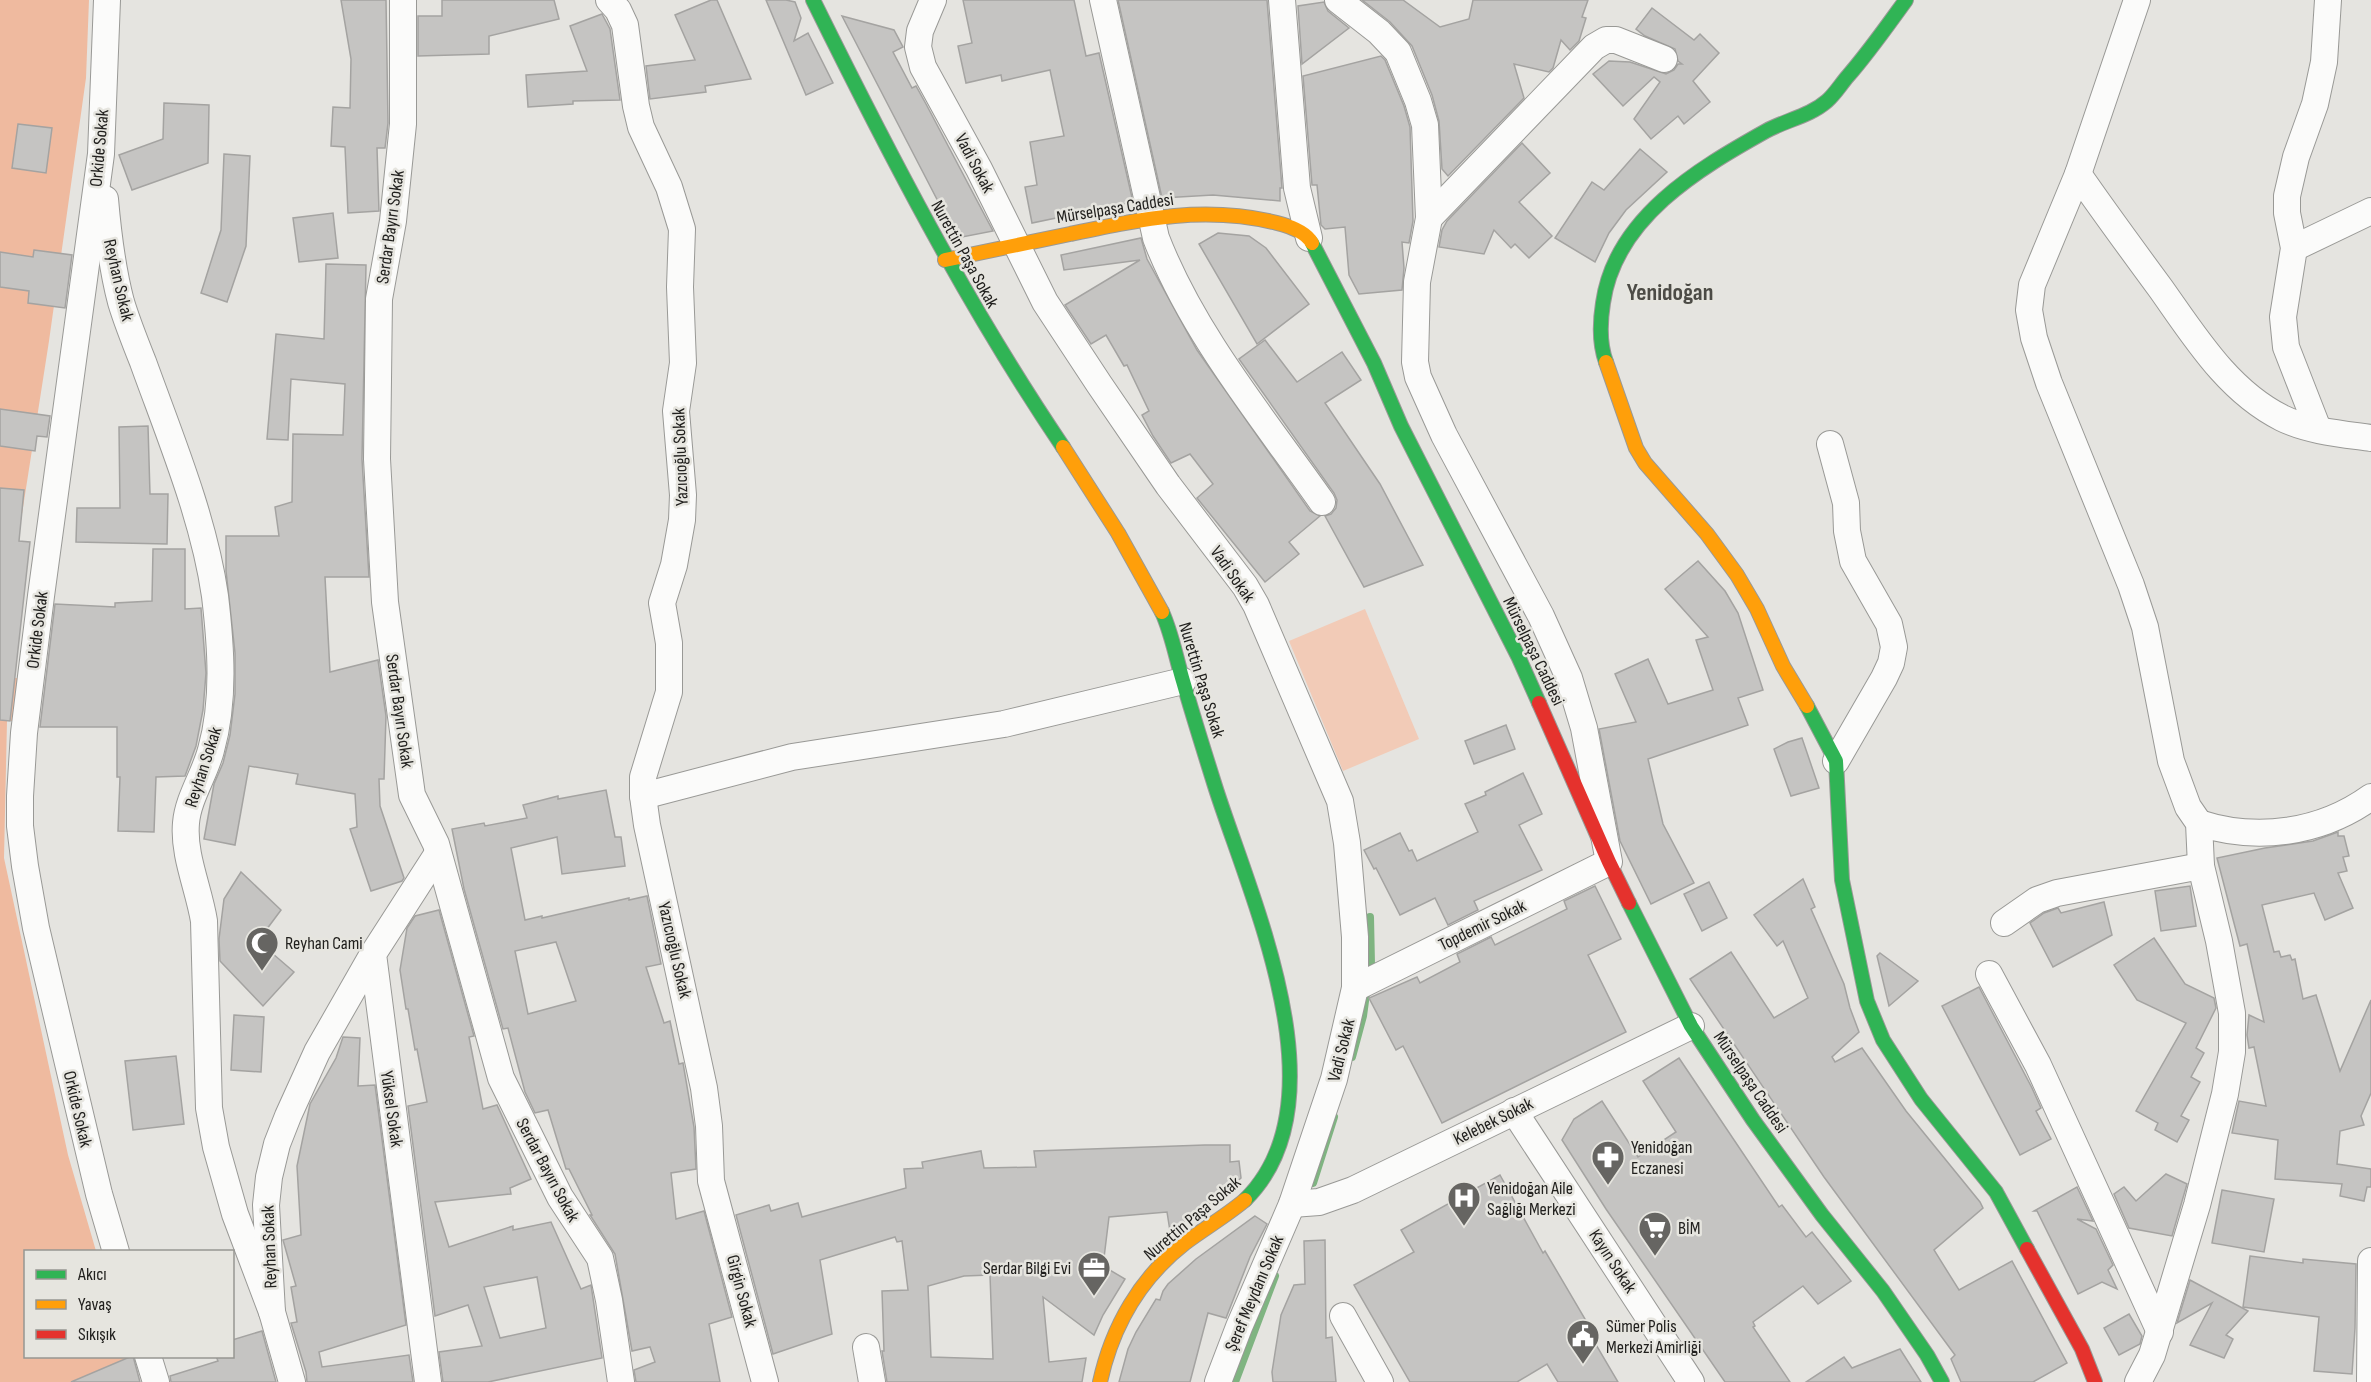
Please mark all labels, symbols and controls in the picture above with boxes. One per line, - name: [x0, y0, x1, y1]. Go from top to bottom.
- street label: Orkide Sokak: [86, 108, 113, 188]
- street label: Vadi Sokak: [950, 130, 999, 197]
- street label: Serdar Bayırı Sokak: [372, 169, 409, 285]
- street label: Mürselpaşa Caddesi: [1055, 189, 1175, 228]
- street label: Nurettin Paşa Sokak: [926, 197, 1003, 312]
- street label: Reyhan Sokak: [99, 237, 138, 323]
- district label: Yenidoğan: [1627, 278, 1713, 307]
- street label: Yazıcıoğlu Sokak: [668, 407, 693, 506]
- street label: Vadi Sokak: [1206, 542, 1260, 607]
- street label: Orkide Sokak: [22, 590, 53, 670]
- street label: Mürselpaşa Caddesi: [1498, 594, 1569, 709]
- street label: Nurettin Paşa Sokak: [1174, 620, 1229, 741]
- street label: Serdar Bayırı Sokak: [381, 653, 418, 769]
- street label: Reyhan Sokak: [181, 724, 226, 810]
- street label: Topdemir Sokak: [1435, 895, 1529, 956]
- street label: Yazıcıoğlu Sokak: [653, 900, 696, 1000]
- mosque icon: Reyhan Cami: [244, 925, 280, 972]
- place label: Reyhan Cami: [285, 933, 363, 954]
- street label: Vadi Sokak: [1324, 1016, 1359, 1084]
- street label: Mürselpaşa Caddesi: [1709, 1027, 1792, 1137]
- street label: Orkide Sokak: [59, 1069, 97, 1149]
- street label: Yüksel Sokak: [376, 1070, 407, 1149]
- street label: Kelebek Sokak: [1450, 1093, 1537, 1150]
- street label: Serdar Bayırı Sokak: [511, 1115, 584, 1226]
- place label: Yenidoğan Eczanesi: [1631, 1137, 1692, 1179]
- pharmacy icon: Yenidoğan Eczanesi: [1590, 1139, 1626, 1186]
- street label: Nurettin Paşa Sokak: [1140, 1172, 1245, 1265]
- place label: Yenidoğan Aile Sağlığı Merkezi: [1487, 1178, 1576, 1220]
- hospital icon: Yenidoğan Aile Sağlığı Merkezi: [1446, 1180, 1482, 1227]
- street label: Reyhan Sokak: [258, 1205, 281, 1289]
- supermarket icon: BİM: [1637, 1210, 1673, 1257]
- place label: BİM: [1678, 1218, 1700, 1239]
- street label: Kayın Sokak: [1584, 1226, 1641, 1297]
- street label: Şeref Meydanı Sokak: [1221, 1232, 1288, 1354]
- legend: [24, 1250, 234, 1358]
- office icon: Serdar Bilgi Evi: [1076, 1250, 1112, 1297]
- street label: Girgin Sokak: [722, 1253, 761, 1330]
- place label: Serdar Bilgi Evi: [983, 1258, 1071, 1279]
- text: Akıcı: [77, 1264, 107, 1285]
- text: Yavaş: [78, 1294, 112, 1315]
- place label: Sümer Polis Merkezi Amirliği: [1606, 1316, 1701, 1358]
- public building icon: Sümer Polis Merkezi Amirliği: [1565, 1318, 1601, 1365]
- text: Sıkışık: [78, 1324, 116, 1345]

